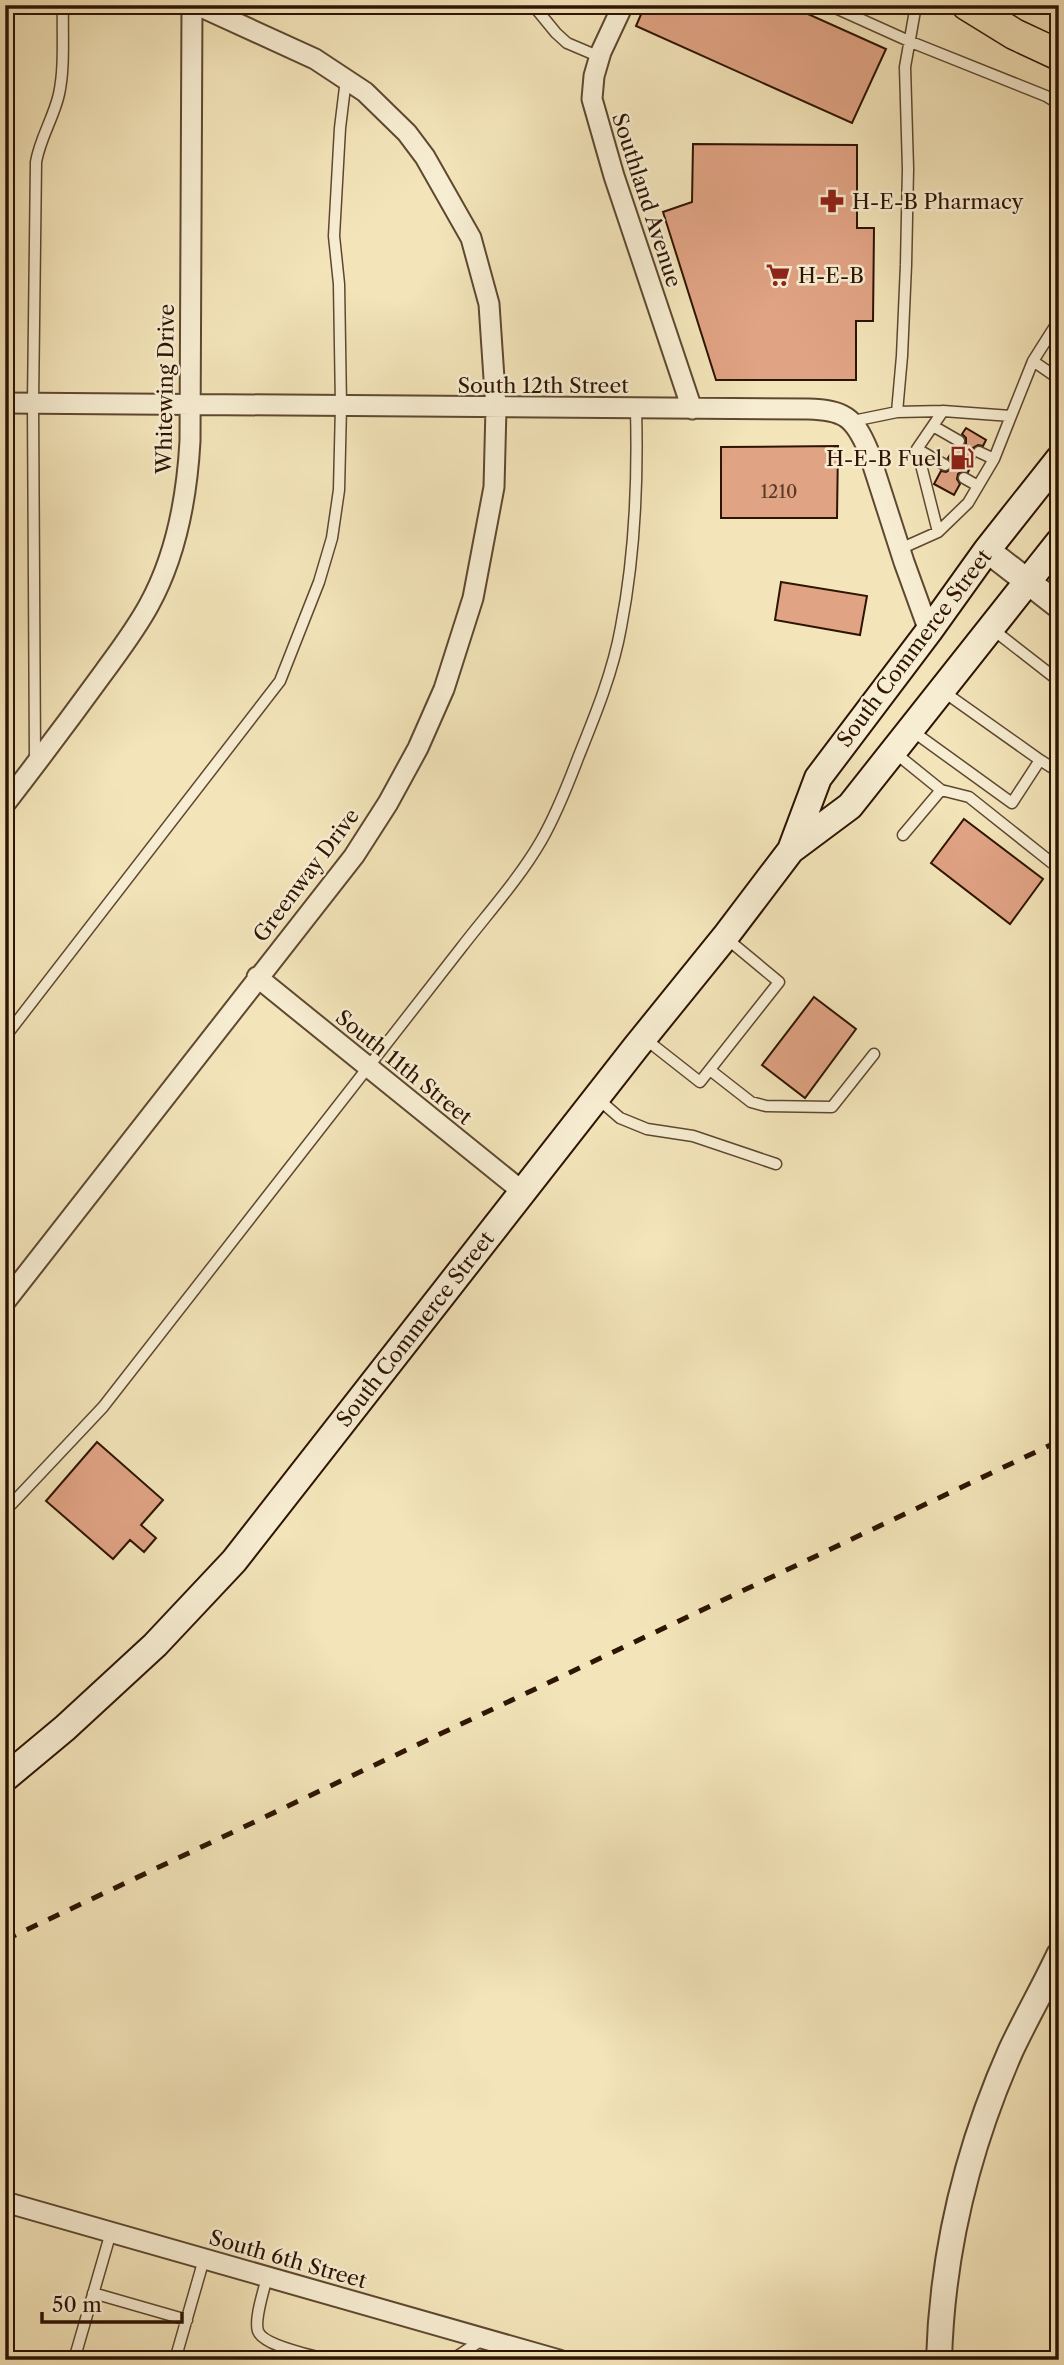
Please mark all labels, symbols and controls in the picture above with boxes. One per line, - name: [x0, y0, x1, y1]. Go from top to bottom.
- street label: Southland Avenue: [607, 110, 687, 290]
- pharmacy icon: H-E-B Pharmacy: [818, 187, 846, 215]
- place label: H-E-B Pharmacy: [852, 189, 1024, 214]
- supermarket icon: H-E-B: [764, 261, 792, 289]
- place label: H-E-B: [798, 263, 864, 288]
- street label: Whitewing Drive: [151, 304, 179, 475]
- street label: South 12th Street: [457, 373, 629, 398]
- fuel station icon: H-E-B Fuel: [948, 444, 976, 472]
- place label: H-E-B Fuel: [826, 446, 942, 471]
- house number: 1210: [761, 481, 797, 503]
- street label: South Commerce Street: [832, 544, 997, 752]
- street label: Greenway Drive: [248, 804, 364, 946]
- street label: South 11th Street: [331, 1004, 478, 1130]
- street label: South Commerce Street: [331, 1226, 499, 1432]
- street label: South 6th Street: [206, 2225, 370, 2294]
- scale bar: [42, 2281, 182, 2325]
- text: 50 m: [52, 2292, 102, 2317]

